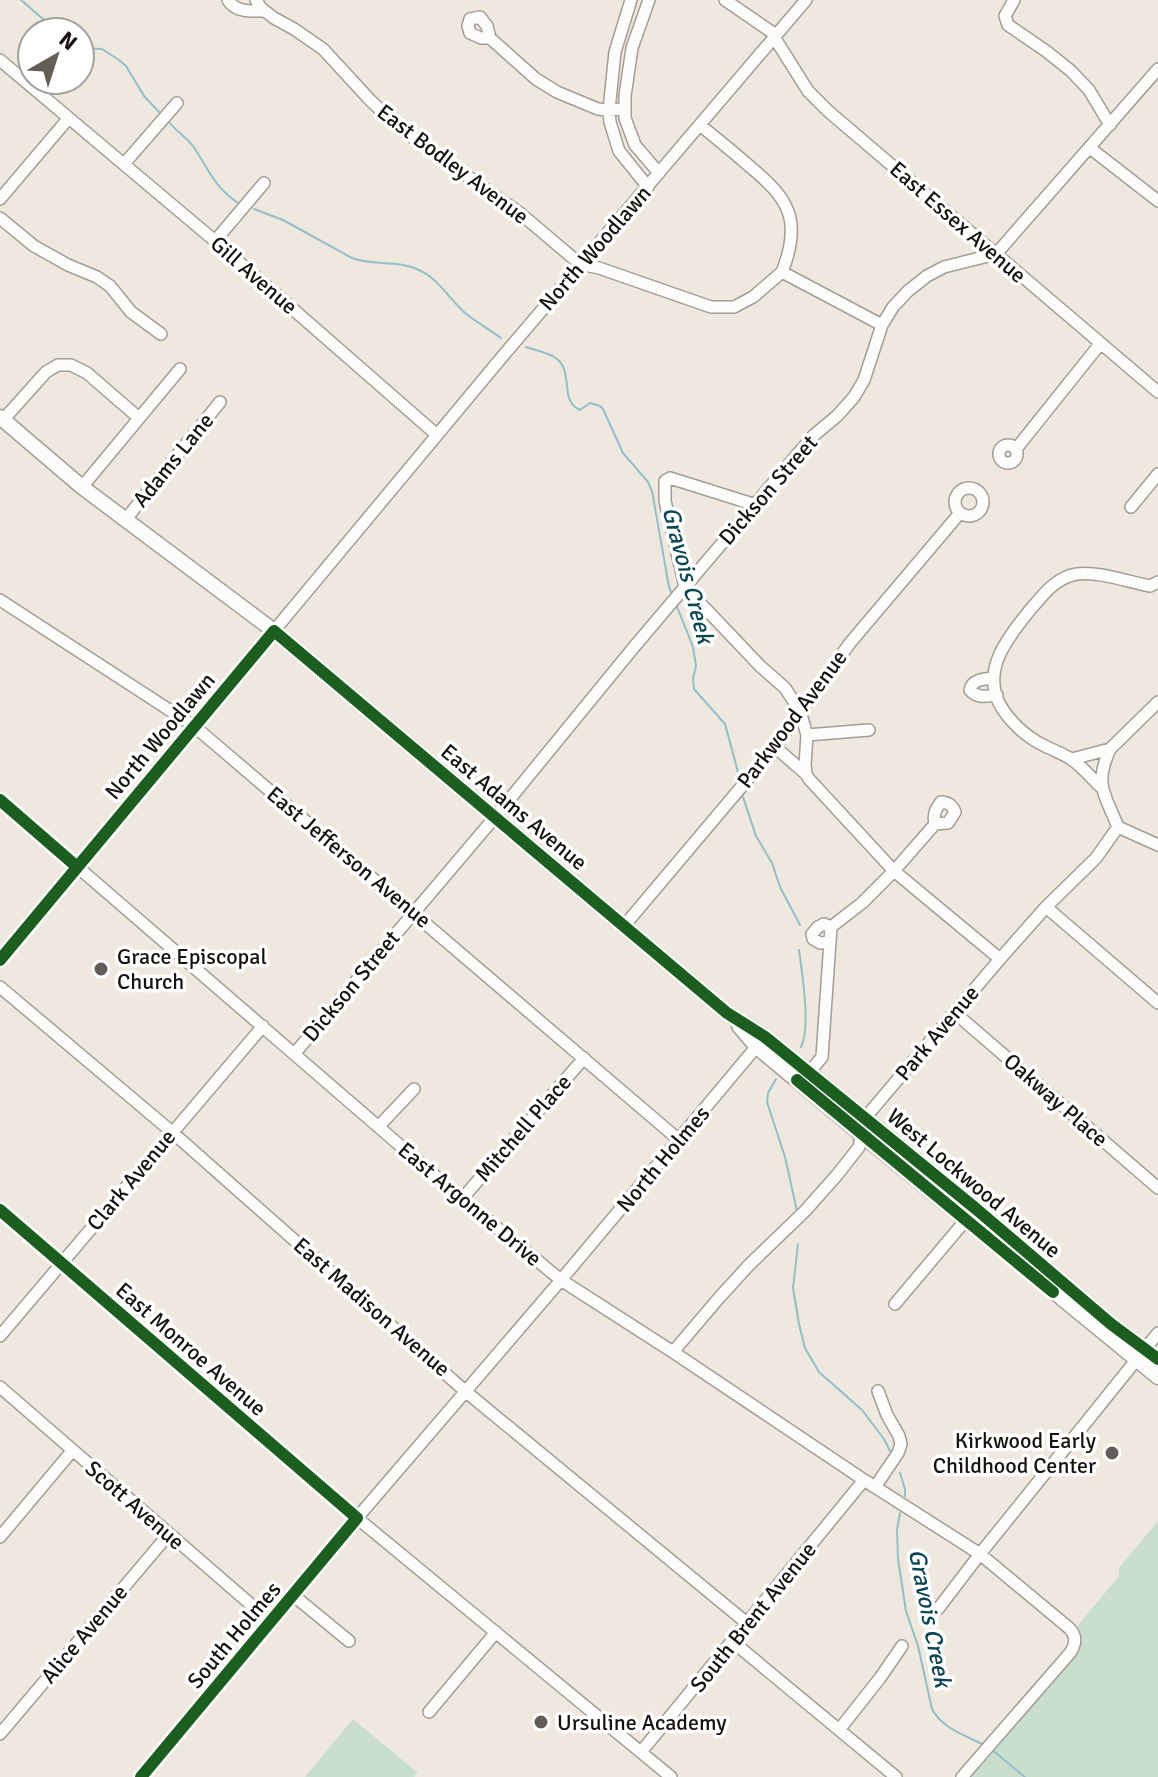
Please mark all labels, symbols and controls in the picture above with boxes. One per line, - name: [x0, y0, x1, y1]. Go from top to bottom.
- north arrow: [16, 16, 96, 96]
- text: N: [54, 26, 83, 56]
- street label: East Bodley Avenue: [372, 98, 534, 230]
- street label: East Essex Avenue: [884, 155, 1032, 289]
- street label: North Woodlawn: [533, 180, 657, 316]
- street label: Gill Avenue: [205, 230, 303, 320]
- street label: Adams Lane: [127, 407, 219, 513]
- street label: Dickson Street: [713, 429, 823, 551]
- water label: Gravois Creek: [655, 503, 721, 648]
- street label: Parkwood Avenue: [731, 645, 853, 793]
- street label: North Woodlawn: [99, 667, 221, 805]
- street label: East Adams Avenue: [435, 738, 593, 876]
- street label: East Jefferson Avenue: [261, 780, 437, 934]
- street label: Dickson Street: [297, 925, 406, 1047]
- place label: Grace Episcopal Church: [117, 943, 267, 995]
- marker: Grace Episcopal Church: [92, 960, 110, 978]
- street label: Park Avenue: [889, 980, 985, 1086]
- street label: Oakway Place: [998, 1047, 1114, 1153]
- street label: Mitchell Place: [469, 1069, 577, 1187]
- street label: North Holmes: [611, 1100, 715, 1218]
- street label: West Lockwood Avenue: [882, 1102, 1066, 1264]
- street label: Clark Avenue: [81, 1124, 181, 1236]
- street label: East Argonne Drive: [393, 1136, 547, 1272]
- street label: East Madison Avenue: [288, 1232, 456, 1382]
- street label: East Monroe Avenue: [110, 1276, 272, 1422]
- place label: Kirkwood Early Childhood Center: [933, 1427, 1097, 1479]
- marker: Kirkwood Early Childhood Center: [1103, 1444, 1121, 1462]
- street label: Scott Avenue: [80, 1455, 190, 1555]
- street label: South Brent Avenue: [684, 1537, 822, 1697]
- water label: Gravois Creek: [902, 1546, 958, 1692]
- street label: South Holmes: [182, 1576, 286, 1694]
- street label: Alice Avenue: [35, 1579, 133, 1689]
- place label: Ursuline Academy: [557, 1709, 727, 1736]
- marker: Ursuline Academy: [532, 1713, 550, 1731]

